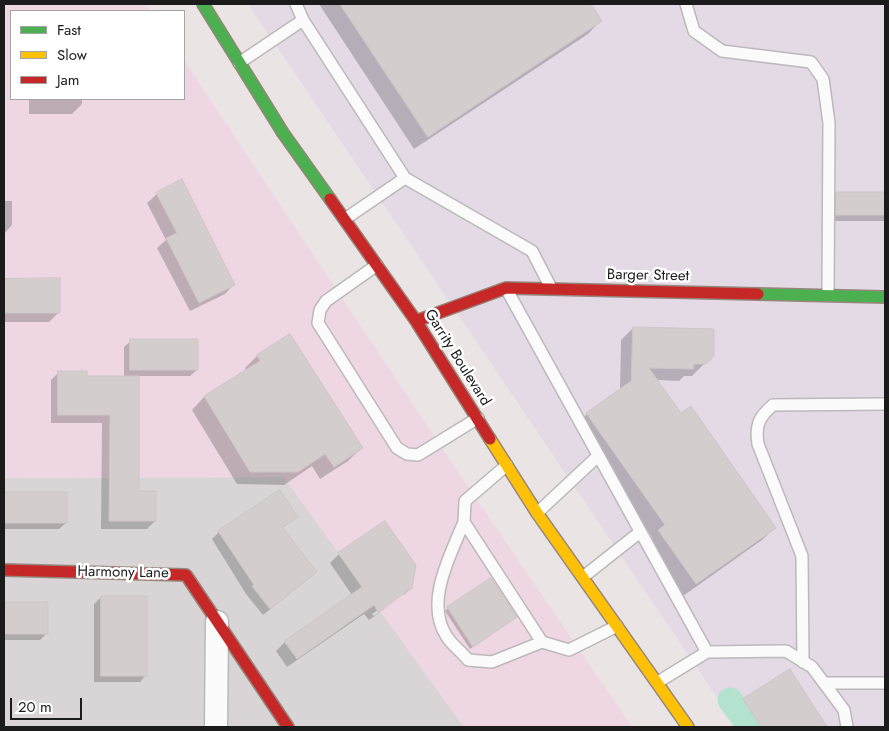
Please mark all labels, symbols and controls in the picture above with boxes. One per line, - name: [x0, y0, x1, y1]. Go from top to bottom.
- legend: [10, 10, 185, 100]
- text: Fast: [57, 19, 81, 41]
- text: Slow: [57, 44, 87, 66]
- text: Jam: [57, 69, 80, 91]
- street label: Barger Street: [607, 266, 689, 286]
- street label: Garrity Boulevard: [420, 306, 494, 410]
- street label: Harmony Lane: [77, 563, 169, 583]
- scale bar: [12, 688, 85, 720]
- text: 20 m: [18, 696, 52, 718]

